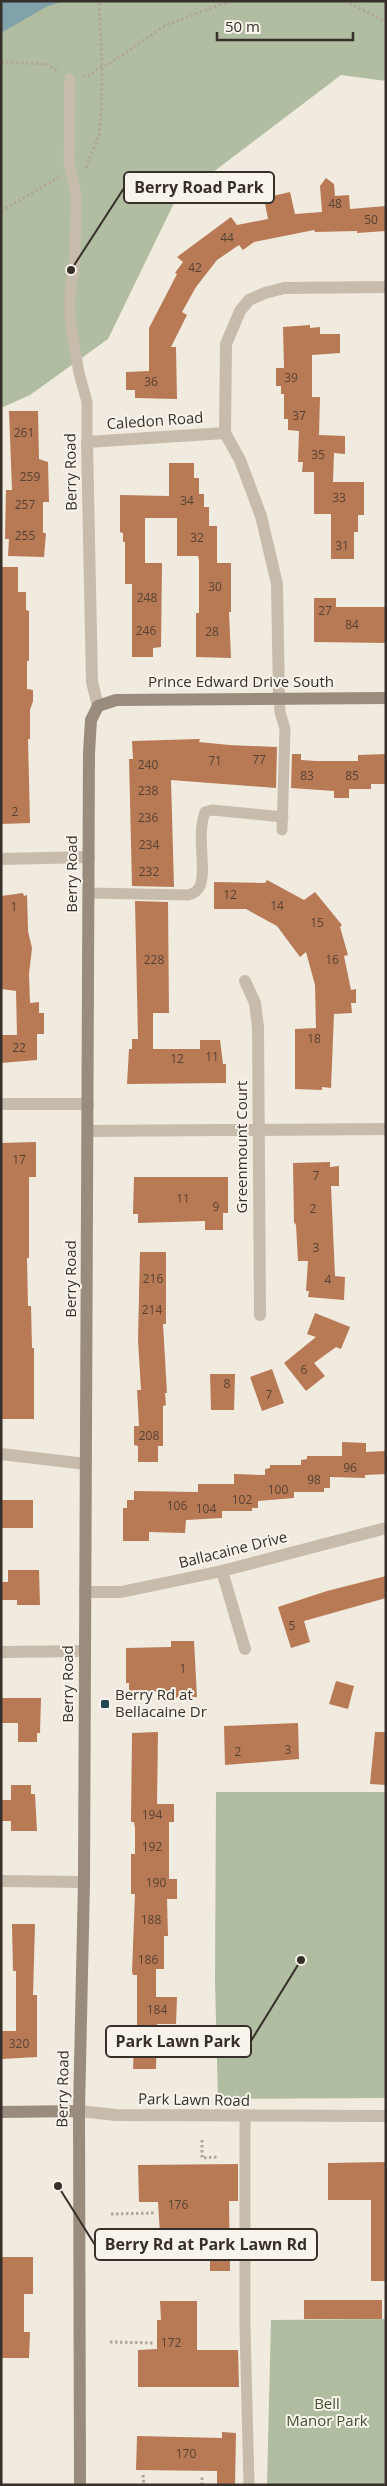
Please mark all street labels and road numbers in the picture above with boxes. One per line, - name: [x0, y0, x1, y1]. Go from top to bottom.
- street label: Caledon Road: [106, 407, 204, 433]
- street label: Berry Road: [59, 433, 81, 511]
- street label: Prince Edward Drive South: [148, 671, 334, 691]
- street label: Berry Road: [61, 835, 81, 913]
- street label: Greenmount Court: [231, 1081, 251, 1213]
- street label: Berry Road: [60, 1240, 80, 1318]
- street label: Ballacaine Drive: [176, 1526, 289, 1572]
- street label: Berry Road: [57, 1645, 77, 1723]
- street label: Berry Road: [51, 2050, 73, 2128]
- street label: Park Lawn Road: [138, 2088, 250, 2110]

